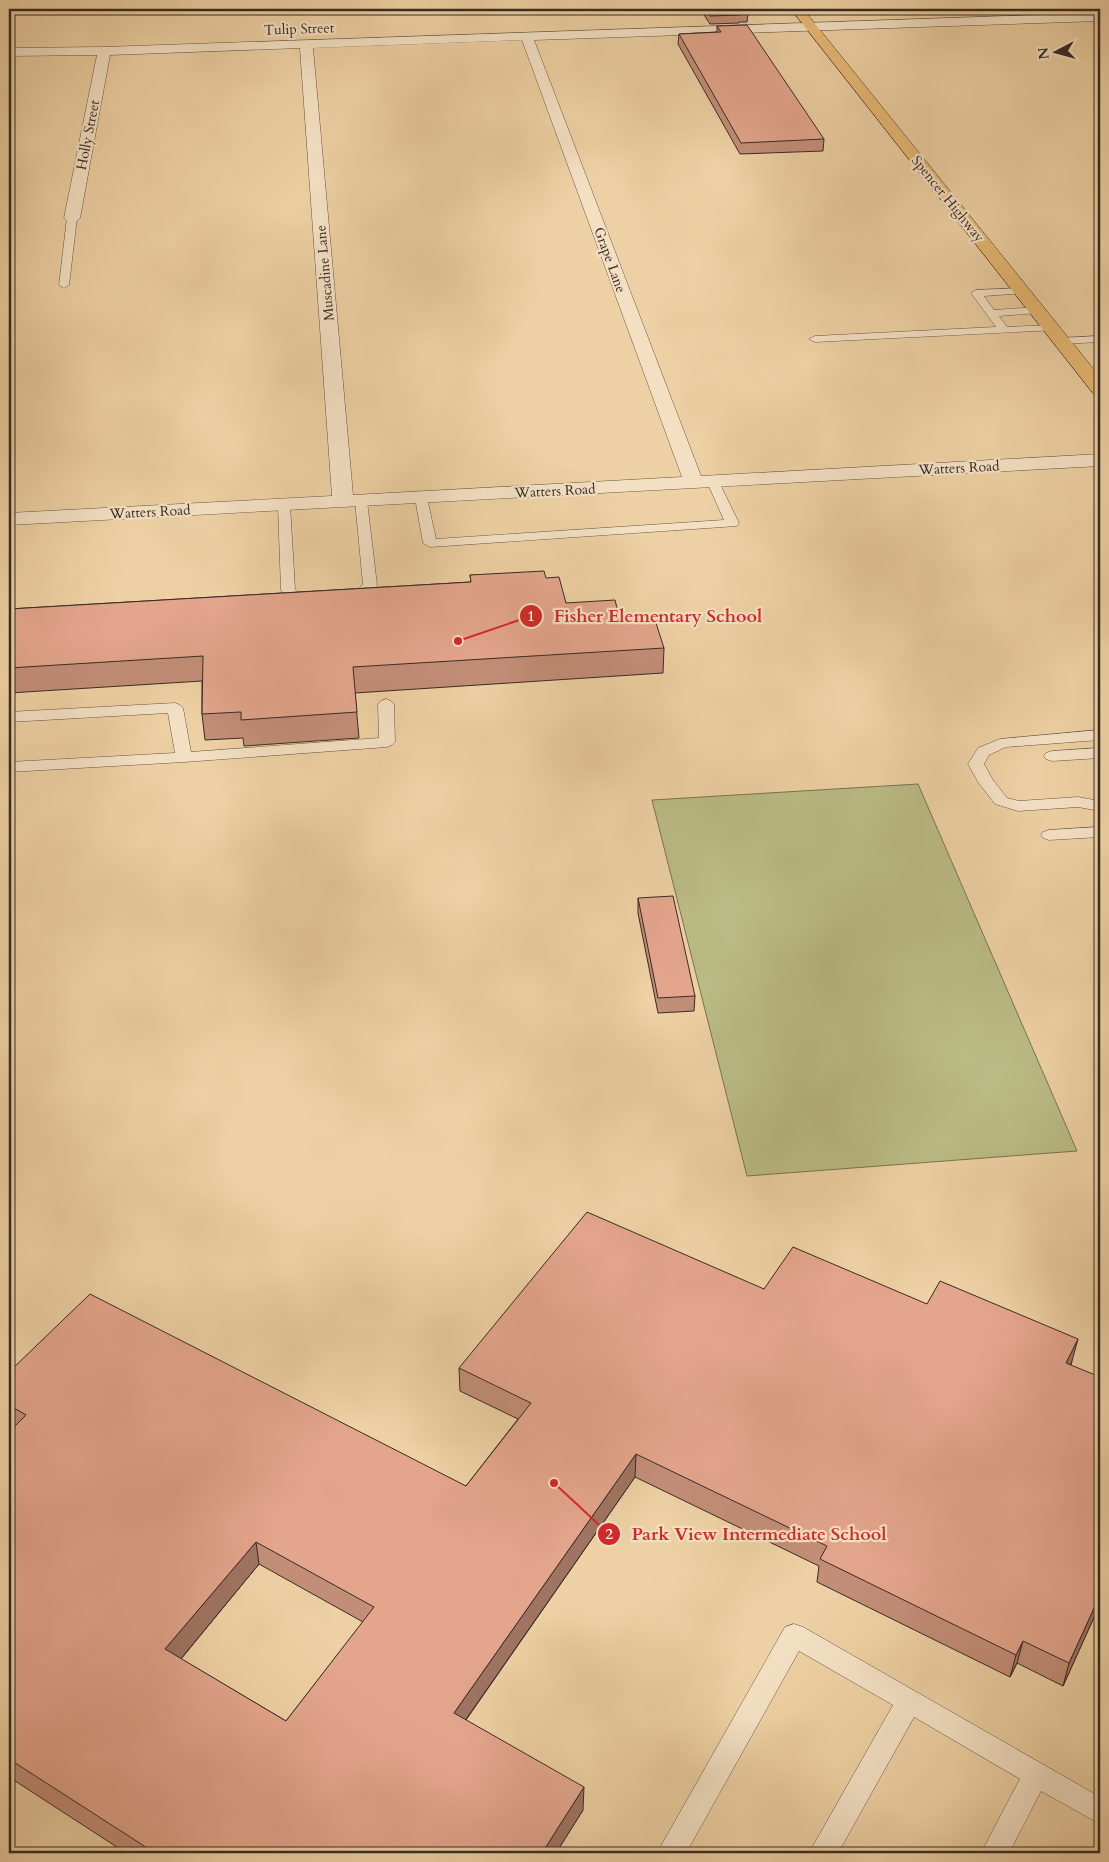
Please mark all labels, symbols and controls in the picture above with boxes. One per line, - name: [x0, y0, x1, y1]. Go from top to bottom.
- street label: Tulip Street: [264, 18, 335, 40]
- north arrow: [1032, 28, 1082, 78]
- text: N: [1033, 46, 1054, 60]
- street label: Holly Street: [72, 98, 104, 172]
- street label: Spencer Highway: [907, 152, 989, 247]
- street label: Muscadine Lane: [311, 224, 339, 322]
- street label: Grape Lane: [589, 225, 631, 295]
- street label: Watters Road: [917, 456, 1000, 480]
- street label: Watters Road: [513, 479, 596, 503]
- street label: Watters Road: [108, 500, 191, 524]
- callout: Fisher Elementary School: [518, 600, 772, 633]
- text: Fisher Elementary School: [554, 604, 762, 629]
- text: 1: [527, 606, 535, 626]
- callout: Park View Intermediate School: [596, 1517, 897, 1550]
- text: Park View Intermediate School: [631, 1522, 887, 1547]
- text: 2: [605, 1524, 613, 1544]

